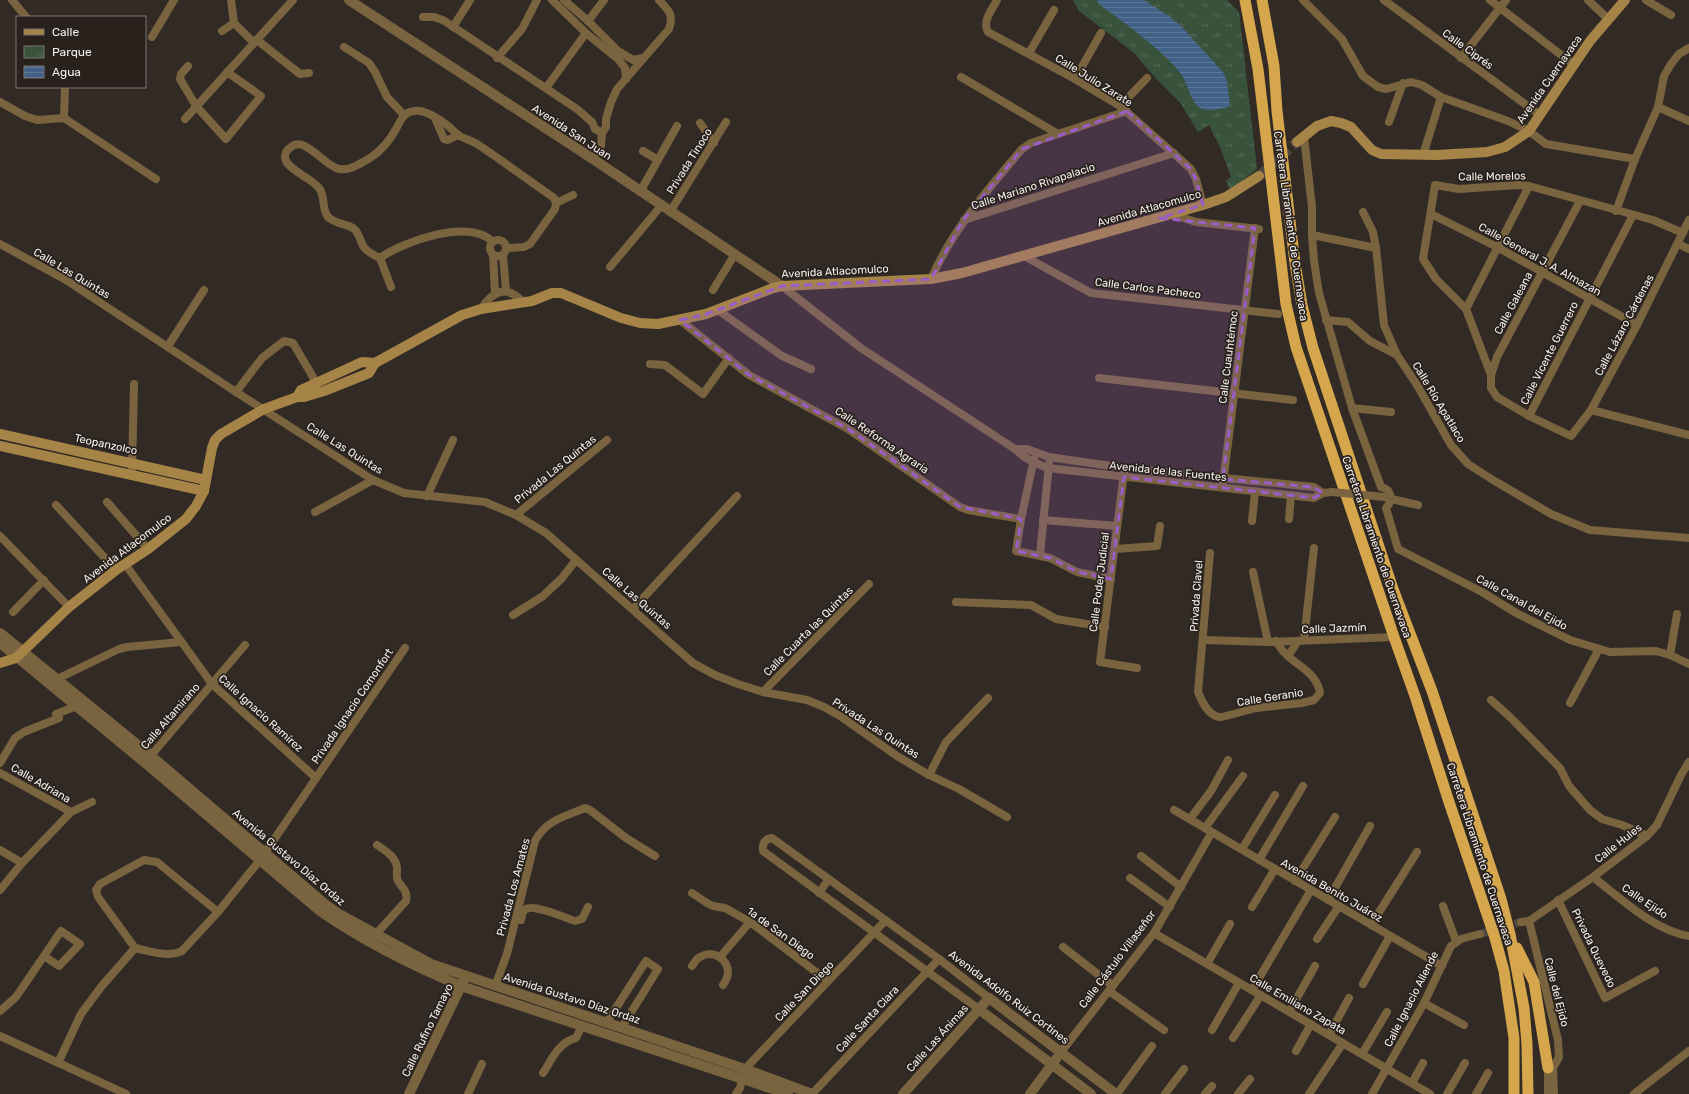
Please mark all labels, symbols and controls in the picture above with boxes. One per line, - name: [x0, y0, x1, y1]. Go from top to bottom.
- legend: [16, 16, 146, 88]
- text: Calle: [52, 25, 79, 39]
- street label: Calle Ciprés: [1440, 27, 1496, 73]
- street label: Avenida Cuernavaca: [1514, 33, 1585, 126]
- text: Parque: [52, 45, 92, 59]
- street label: Calle Julio Zarate: [1053, 51, 1135, 109]
- text: Agua: [52, 65, 81, 79]
- street label: Avenida San Juan: [529, 102, 614, 163]
- street label: Privada Tinoco: [664, 126, 715, 197]
- street label: Carretera Libramiento de Cuernavaca: [1271, 130, 1310, 322]
- street label: Calle Mariano Rivapalacio: [970, 160, 1097, 213]
- street label: Calle Morelos: [1458, 169, 1526, 184]
- street label: Avenida Atlacomulco: [1096, 187, 1203, 230]
- street label: Calle General J. A. Almazan: [1476, 220, 1603, 299]
- street label: Calle Las Quintas: [31, 245, 113, 302]
- street label: Avenida Atlacomulco: [781, 262, 889, 281]
- street label: Calle Galeana: [1492, 270, 1535, 337]
- street label: Calle Lázaro Cárdenas: [1592, 272, 1657, 378]
- street label: Calle Carlos Pacheco: [1094, 276, 1202, 301]
- street label: Calle Vicente Guerrero: [1518, 299, 1581, 407]
- street label: Calle Cuauhtémoc: [1216, 310, 1241, 404]
- street label: Calle Río Apatlaco: [1409, 360, 1468, 445]
- street label: Calle Reforma Agraria: [832, 404, 931, 477]
- street label: Calle Las Quintas: [304, 420, 386, 477]
- street label: Teopanzolco: [73, 431, 139, 457]
- street label: Privada Las Quintas: [512, 432, 599, 506]
- street label: Carretera Libramiento de Cuernavaca: [1339, 454, 1414, 640]
- street label: Avenida de las Fuentes: [1109, 459, 1228, 484]
- street label: Avenida Atlacomulco: [80, 511, 174, 586]
- street label: Calle Poder Judicial: [1087, 531, 1112, 633]
- street label: Privada Clavel: [1188, 560, 1205, 632]
- street label: Calle Las Quintas: [599, 565, 674, 632]
- street label: Calle Canal del Ejido: [1474, 572, 1570, 633]
- street label: Calle Cuarta las Quintas: [761, 584, 856, 679]
- street label: Calle Jazmín: [1301, 621, 1367, 636]
- street label: Privada Ignacio Comonfort: [309, 646, 396, 766]
- street label: Calle Ignacio Ramírez: [216, 672, 306, 755]
- street label: Calle Altamirano: [138, 681, 203, 752]
- street label: Calle Geranio: [1236, 686, 1304, 709]
- street label: Privada Las Quintas: [830, 695, 922, 762]
- street label: Calle Adriana: [9, 761, 73, 806]
- street label: Carretera Libramiento de Cuernavaca: [1444, 761, 1515, 947]
- street label: Avenida Gustavo Díaz Ordaz: [230, 806, 348, 909]
- street label: Calle Hules: [1592, 821, 1645, 866]
- street label: Privada Los Amates: [494, 836, 533, 938]
- street label: Avenida Benito Juárez: [1279, 856, 1385, 925]
- street label: Calle Ejido: [1619, 881, 1670, 922]
- street label: 1a de San Diego: [744, 905, 817, 962]
- street label: Calle Cástulo Villaseñor: [1076, 907, 1159, 1011]
- street label: Privada Quevedo: [1569, 907, 1618, 990]
- street label: Avenida Adolfo Ruiz Cortines: [946, 948, 1072, 1047]
- street label: Calle Ignacio Allende: [1382, 949, 1441, 1049]
- street label: Calle del Ejido: [1542, 956, 1571, 1028]
- street label: Calle San Diego: [772, 958, 837, 1024]
- street label: Avenida Gustavo Díaz Ordaz: [502, 970, 642, 1027]
- street label: Calle Emiliano Zapata: [1247, 971, 1348, 1037]
- street label: Calle Rufino Tamayo: [399, 981, 456, 1079]
- street label: Calle Santa Clara: [833, 983, 902, 1055]
- street label: Calle Las Ánimas: [904, 1002, 971, 1075]

